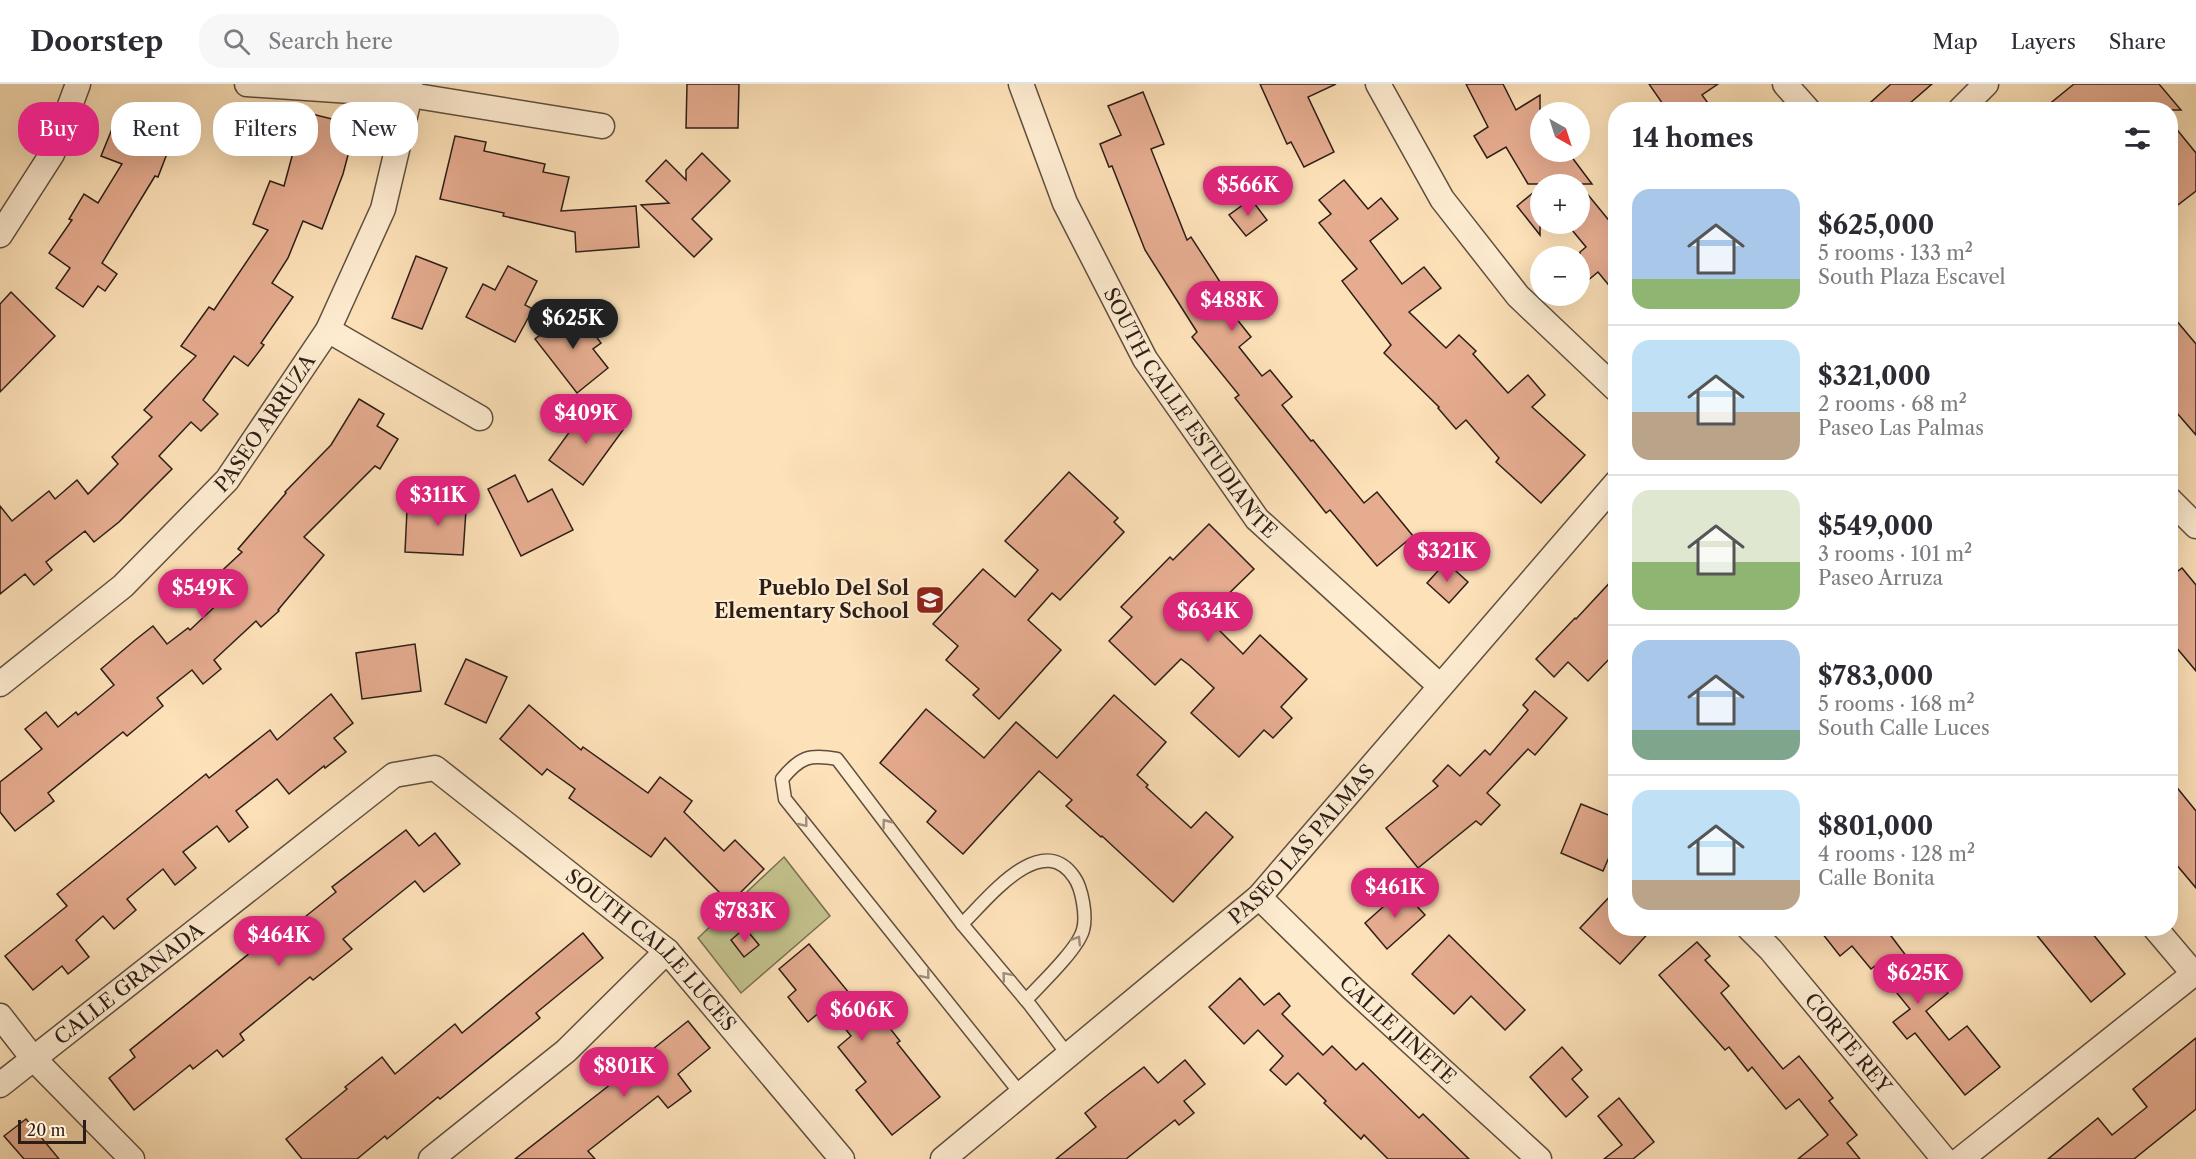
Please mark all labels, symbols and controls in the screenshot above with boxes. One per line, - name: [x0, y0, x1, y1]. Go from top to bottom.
- search box: [199, 14, 619, 68]
- text: Doorstep: [30, 24, 163, 58]
- icon: search: [220, 25, 253, 58]
- text: Search here: [268, 28, 393, 55]
- text: Map: [1933, 29, 1978, 54]
- text: Layers: [2011, 29, 2076, 54]
- text: Share: [2109, 29, 2166, 54]
- chip: Buy: [18, 102, 99, 156]
- chip: Rent: [111, 102, 201, 156]
- chip: Filters: [213, 102, 318, 156]
- chip: New: [330, 102, 418, 156]
- north arrow: [1530, 102, 1590, 162]
- map controls: [1530, 102, 1590, 306]
- text: 14 homes: [1632, 122, 1754, 154]
- icon: filters: [2121, 122, 2154, 155]
- pin: $566K: [1206, 166, 1290, 217]
- text: $566K: [1217, 173, 1279, 197]
- button: +: [1530, 174, 1590, 234]
- text: $625,000: [1818, 209, 1934, 241]
- icon: home: [1680, 213, 1752, 285]
- text: 5 rooms · 133 m²: [1818, 241, 1973, 265]
- button: −: [1530, 246, 1590, 306]
- text: South Plaza Escavel: [1818, 265, 2006, 289]
- pin: $488K: [1190, 281, 1274, 332]
- street label: SOUTH CALLE ESTUDIANTE: [1098, 284, 1282, 543]
- text: $488K: [1200, 288, 1264, 312]
- pin: $625K: [531, 299, 615, 350]
- text: $625K: [542, 306, 604, 330]
- street label: PASEO ARRUZA: [210, 349, 321, 497]
- text: $321,000: [1818, 360, 1931, 392]
- icon: home: [1680, 364, 1752, 436]
- text: 2 rooms · 68 m²: [1818, 392, 1967, 416]
- pin: $409K: [544, 394, 628, 445]
- text: $409K: [554, 401, 618, 425]
- text: Paseo Las Palmas: [1818, 416, 1984, 440]
- pin: $311K: [396, 476, 480, 527]
- text: $311K: [410, 483, 466, 507]
- text: $549,000: [1818, 510, 1933, 542]
- icon: home: [1680, 514, 1752, 586]
- pin: $321K: [1405, 532, 1489, 583]
- text: $321K: [1417, 539, 1477, 563]
- text: 3 rooms · 101 m²: [1818, 542, 1972, 566]
- text: Paseo Arruza: [1818, 566, 1943, 590]
- pin: $549K: [161, 569, 245, 620]
- text: $549K: [172, 576, 234, 600]
- place label: Pueblo Del Sol Elementary School: [714, 576, 909, 623]
- school or university icon: Pueblo Del Sol Elementary School: [914, 584, 946, 616]
- pin: $634K: [1166, 592, 1250, 643]
- text: $634K: [1177, 599, 1239, 623]
- text: $783,000: [1818, 660, 1933, 692]
- icon: home: [1680, 664, 1752, 736]
- text: 5 rooms · 168 m²: [1818, 692, 1975, 716]
- text: South Calle Luces: [1818, 716, 1990, 740]
- street label: PASEO LAS PALMAS: [1224, 760, 1380, 929]
- text: $801,000: [1818, 810, 1933, 842]
- icon: home: [1680, 814, 1752, 886]
- one-way arrow: [797, 816, 808, 827]
- one-way arrow: [882, 818, 893, 829]
- text: 4 rooms · 128 m²: [1818, 842, 1975, 866]
- street label: SOUTH CALLE LUCES: [561, 864, 741, 1036]
- text: Calle Bonita: [1818, 866, 1935, 890]
- pin: $461K: [1353, 868, 1437, 919]
- text: $461K: [1365, 875, 1425, 899]
- pin: $783K: [703, 892, 787, 943]
- text: $783K: [714, 899, 776, 923]
- pin: $464K: [237, 916, 321, 967]
- street label: CALLE GRANADA: [50, 917, 209, 1050]
- text: $464K: [248, 923, 310, 947]
- one-way arrow: [1069, 936, 1081, 946]
- pin: $625K: [1876, 954, 1960, 1005]
- text: $625K: [1887, 961, 1949, 985]
- one-way arrow: [918, 968, 929, 979]
- street label: CALLE JINETE: [1334, 970, 1461, 1089]
- one-way arrow: [1002, 972, 1013, 983]
- street label: CORTE REY: [1800, 988, 1897, 1099]
- pin: $606K: [820, 991, 904, 1042]
- text: $606K: [830, 998, 894, 1022]
- pin: $801K: [582, 1047, 666, 1098]
- text: $801K: [593, 1054, 655, 1078]
- scale bar: [18, 1117, 86, 1144]
- text: 20 m: [27, 1120, 66, 1140]

